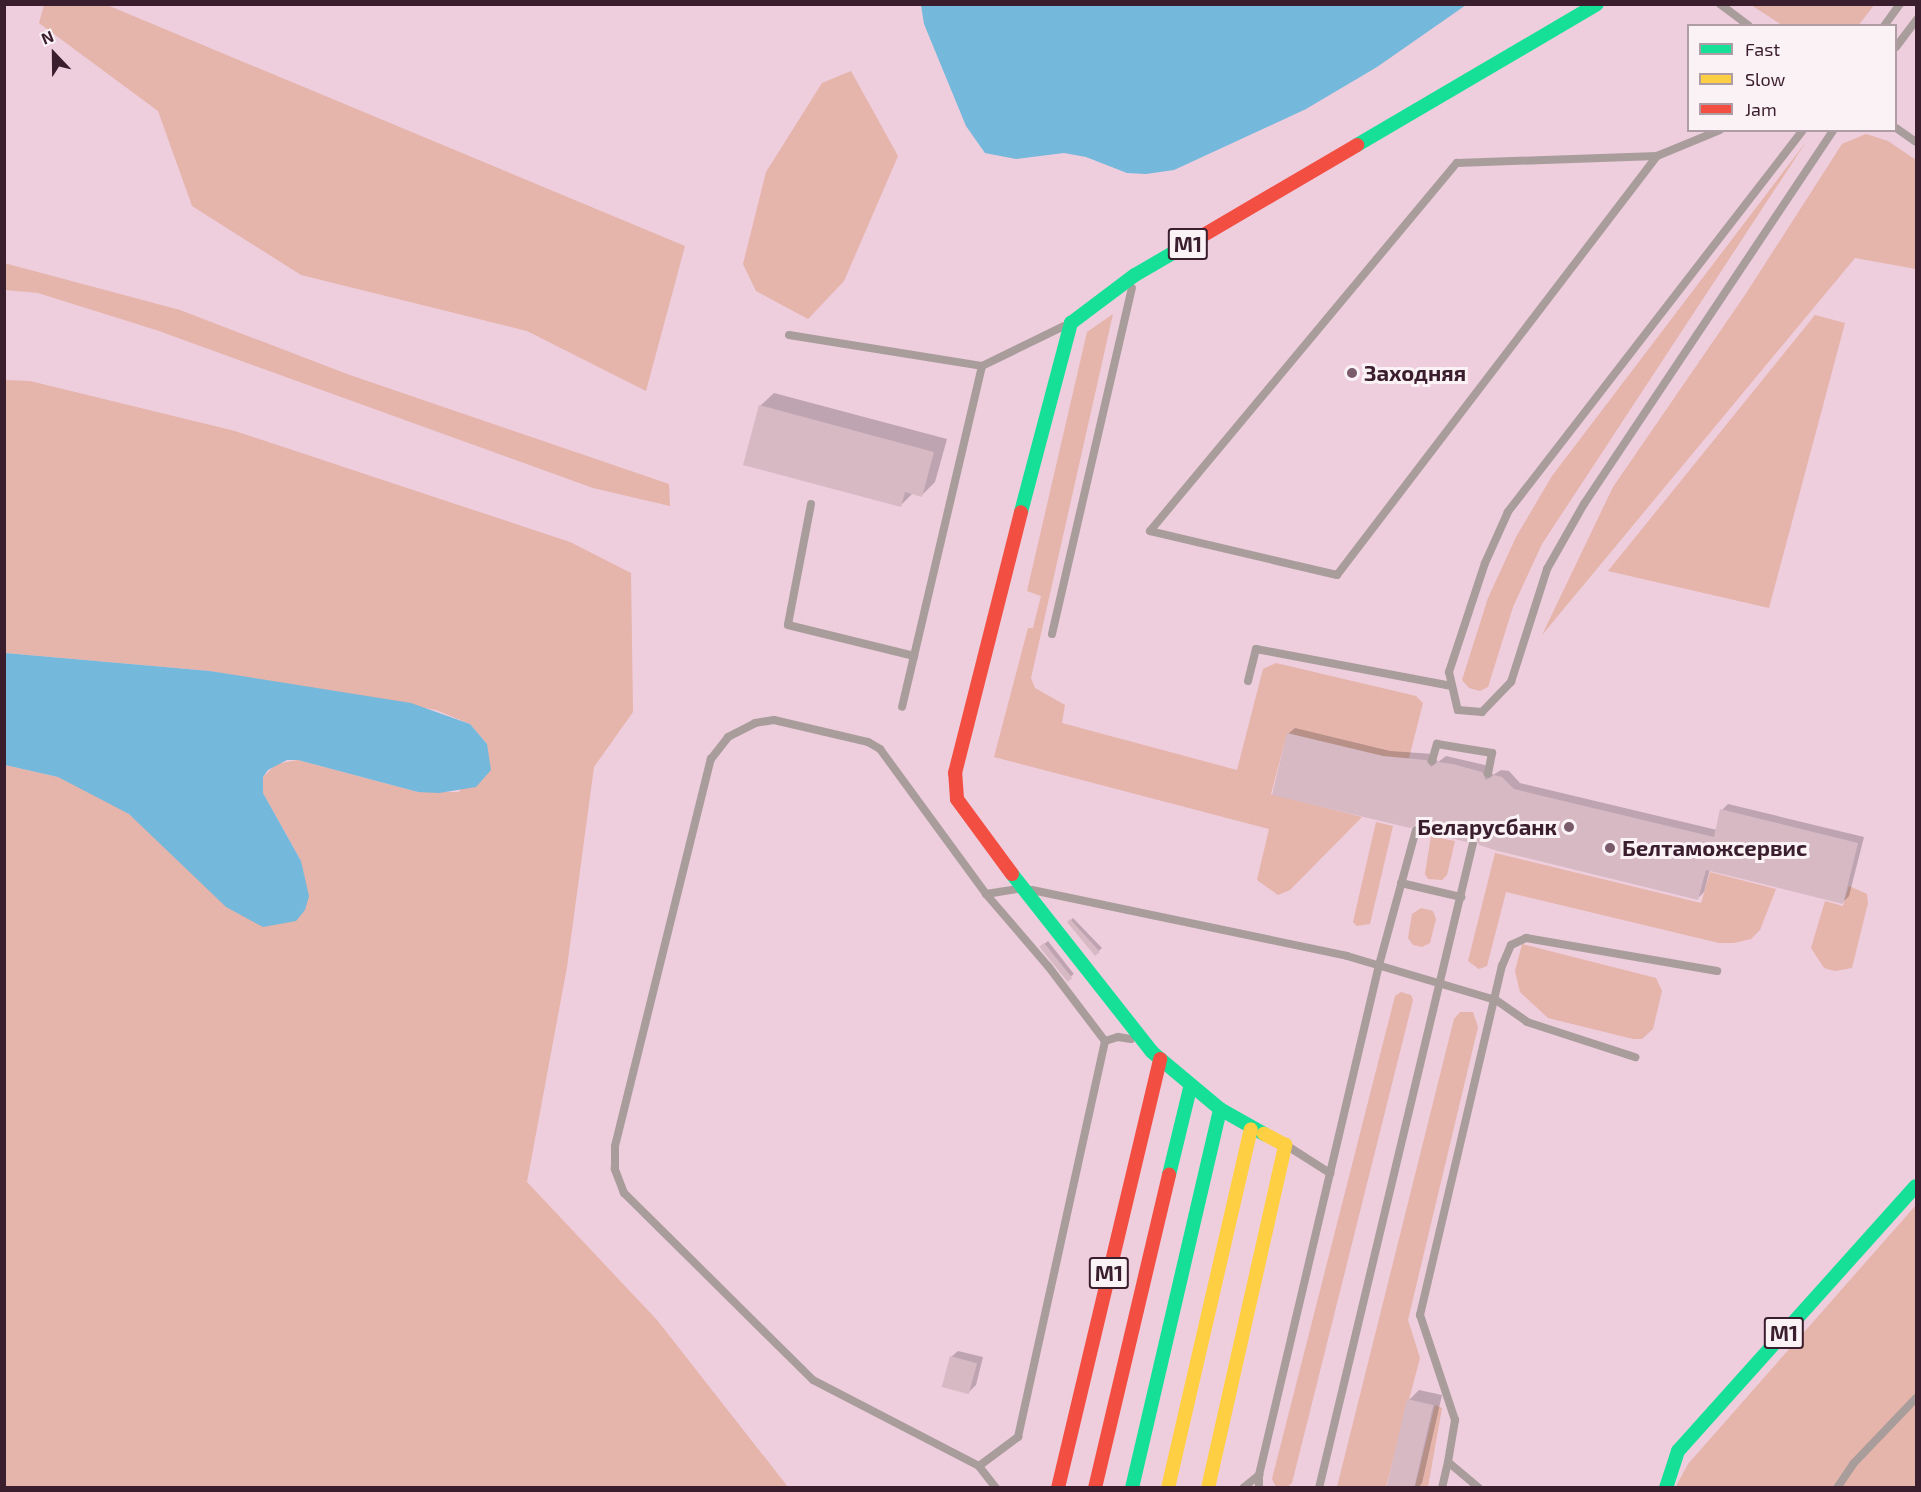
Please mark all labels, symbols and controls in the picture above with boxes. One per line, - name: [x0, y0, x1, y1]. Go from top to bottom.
- north arrow: [24, 24, 84, 84]
- legend: [1687, 24, 1897, 132]
- text: N: [38, 26, 56, 48]
- text: Fast: [1745, 38, 1780, 60]
- text: Slow: [1745, 68, 1785, 90]
- text: Jam: [1745, 98, 1777, 120]
- road number: М1: [1167, 226, 1209, 262]
- place label: Заходняя: [1364, 360, 1466, 386]
- marker: Заходняя: [1345, 366, 1359, 380]
- place label: Беларусбанк: [1417, 814, 1557, 840]
- marker: Беларусбанк: [1562, 820, 1576, 834]
- place label: Белтаможсервис: [1622, 835, 1807, 861]
- marker: Белтаможсервис: [1603, 841, 1617, 855]
- road number: М1: [1088, 1255, 1130, 1291]
- road number: М1: [1763, 1315, 1805, 1351]

